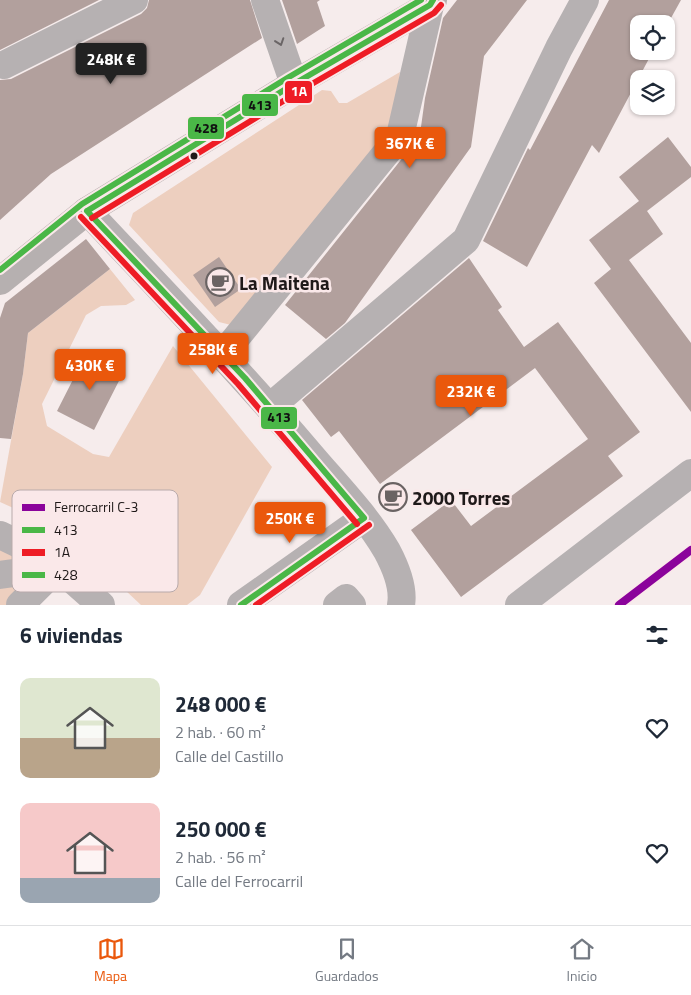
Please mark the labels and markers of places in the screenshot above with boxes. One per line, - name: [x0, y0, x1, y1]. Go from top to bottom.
- pin: 248K €: [70, 42, 152, 85]
- pin: 367K €: [369, 126, 451, 169]
- unlabelled marker: [189, 151, 199, 161]
- cafe icon: La Maitena: [205, 267, 235, 297]
- place label: La Maitena: [239, 268, 330, 297]
- pin: 258K €: [172, 332, 254, 375]
- pin: 430K €: [49, 348, 131, 391]
- pin: 232K €: [430, 374, 512, 417]
- cafe icon: 2000 Torres: [378, 482, 408, 512]
- place label: 2000 Torres: [412, 483, 510, 512]
- pin: 250K €: [249, 502, 331, 544]

